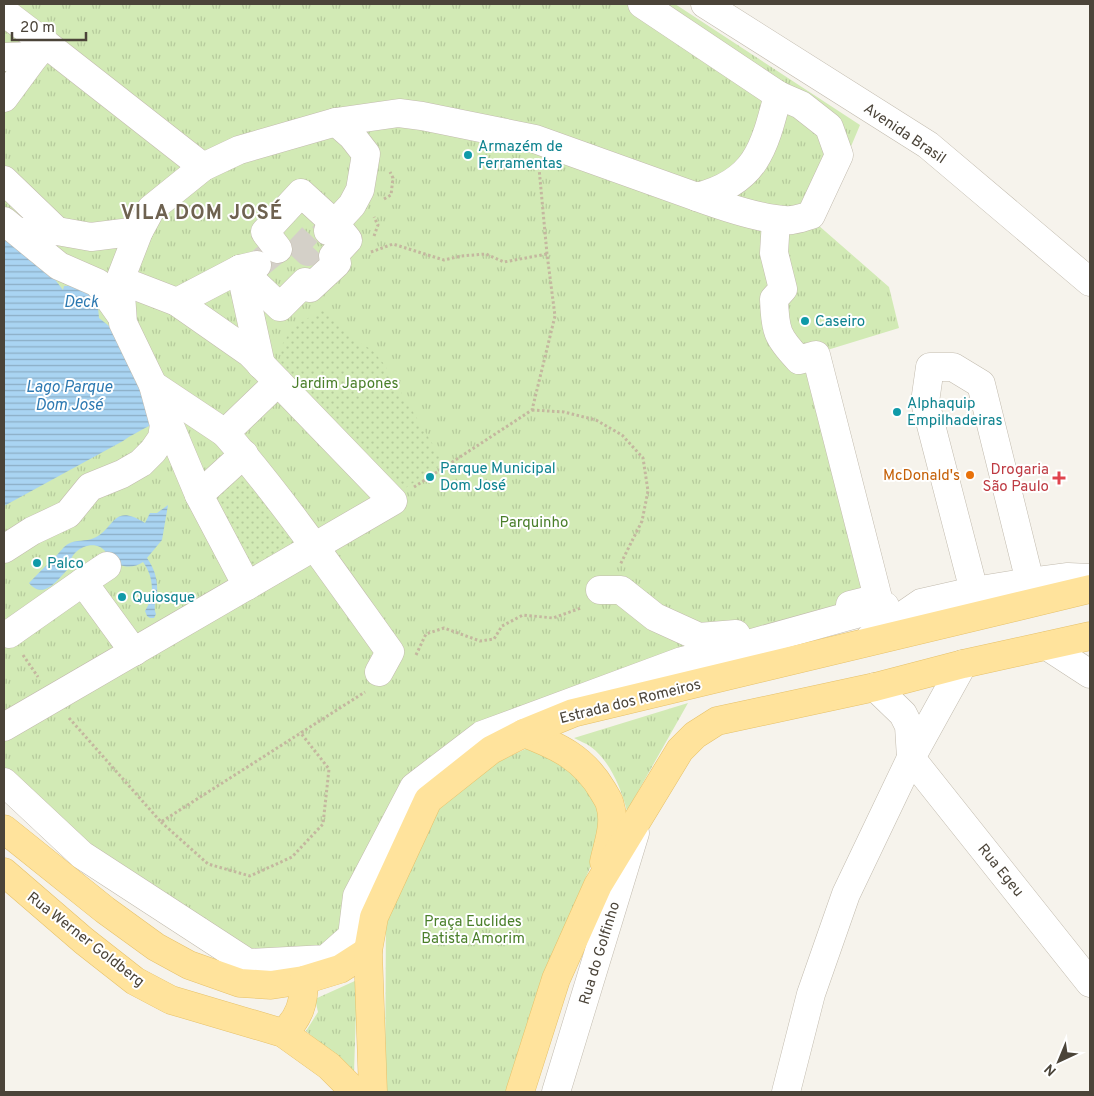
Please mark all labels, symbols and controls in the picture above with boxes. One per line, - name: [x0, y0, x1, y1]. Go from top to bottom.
- scale bar: [12, 10, 86, 42]
- text: 20 m: [20, 19, 55, 38]
- street label: Avenida Brasil: [859, 100, 949, 169]
- place label: Armazém de Ferramentas: [478, 138, 563, 174]
- marker: Armazém de Ferramentas: [462, 149, 474, 161]
- district label: VILA DOM JOSÉ: [121, 199, 283, 227]
- water label: Deck: [64, 293, 99, 313]
- place label: Caseiro: [815, 313, 865, 332]
- marker: Caseiro: [799, 315, 811, 327]
- park label: Jardim Japones: [291, 375, 399, 394]
- water label: Lago Parque Dom José: [26, 378, 113, 416]
- place label: Alphaquip Empilhadeiras: [907, 395, 1002, 431]
- marker: Alphaquip Empilhadeiras: [891, 406, 903, 418]
- place label: Parque Municipal Dom José: [440, 460, 556, 496]
- place label: Drogaria São Paulo: [982, 461, 1049, 497]
- place label: McDonald's: [883, 467, 960, 486]
- marker: McDonald's: [964, 469, 976, 481]
- marker: Parque Municipal Dom José: [424, 471, 436, 483]
- marker: Drogaria São Paulo: [1053, 472, 1065, 484]
- park label: Parquinho: [500, 514, 568, 533]
- place label: Palco: [47, 555, 84, 574]
- marker: Palco: [31, 557, 43, 569]
- place label: Quiosque: [132, 589, 195, 608]
- marker: Quiosque: [116, 591, 128, 603]
- street label: Estrada dos Romeiros: [558, 676, 703, 729]
- street label: Rua Egeu: [973, 840, 1027, 901]
- street label: Rua Werner Goldberg: [23, 888, 148, 992]
- street label: Rua do Golfinho: [576, 900, 625, 1007]
- park label: Praça Euclides Batista Amorim: [421, 913, 525, 949]
- north arrow: [1034, 1036, 1084, 1086]
- text: N: [1041, 1060, 1061, 1079]

